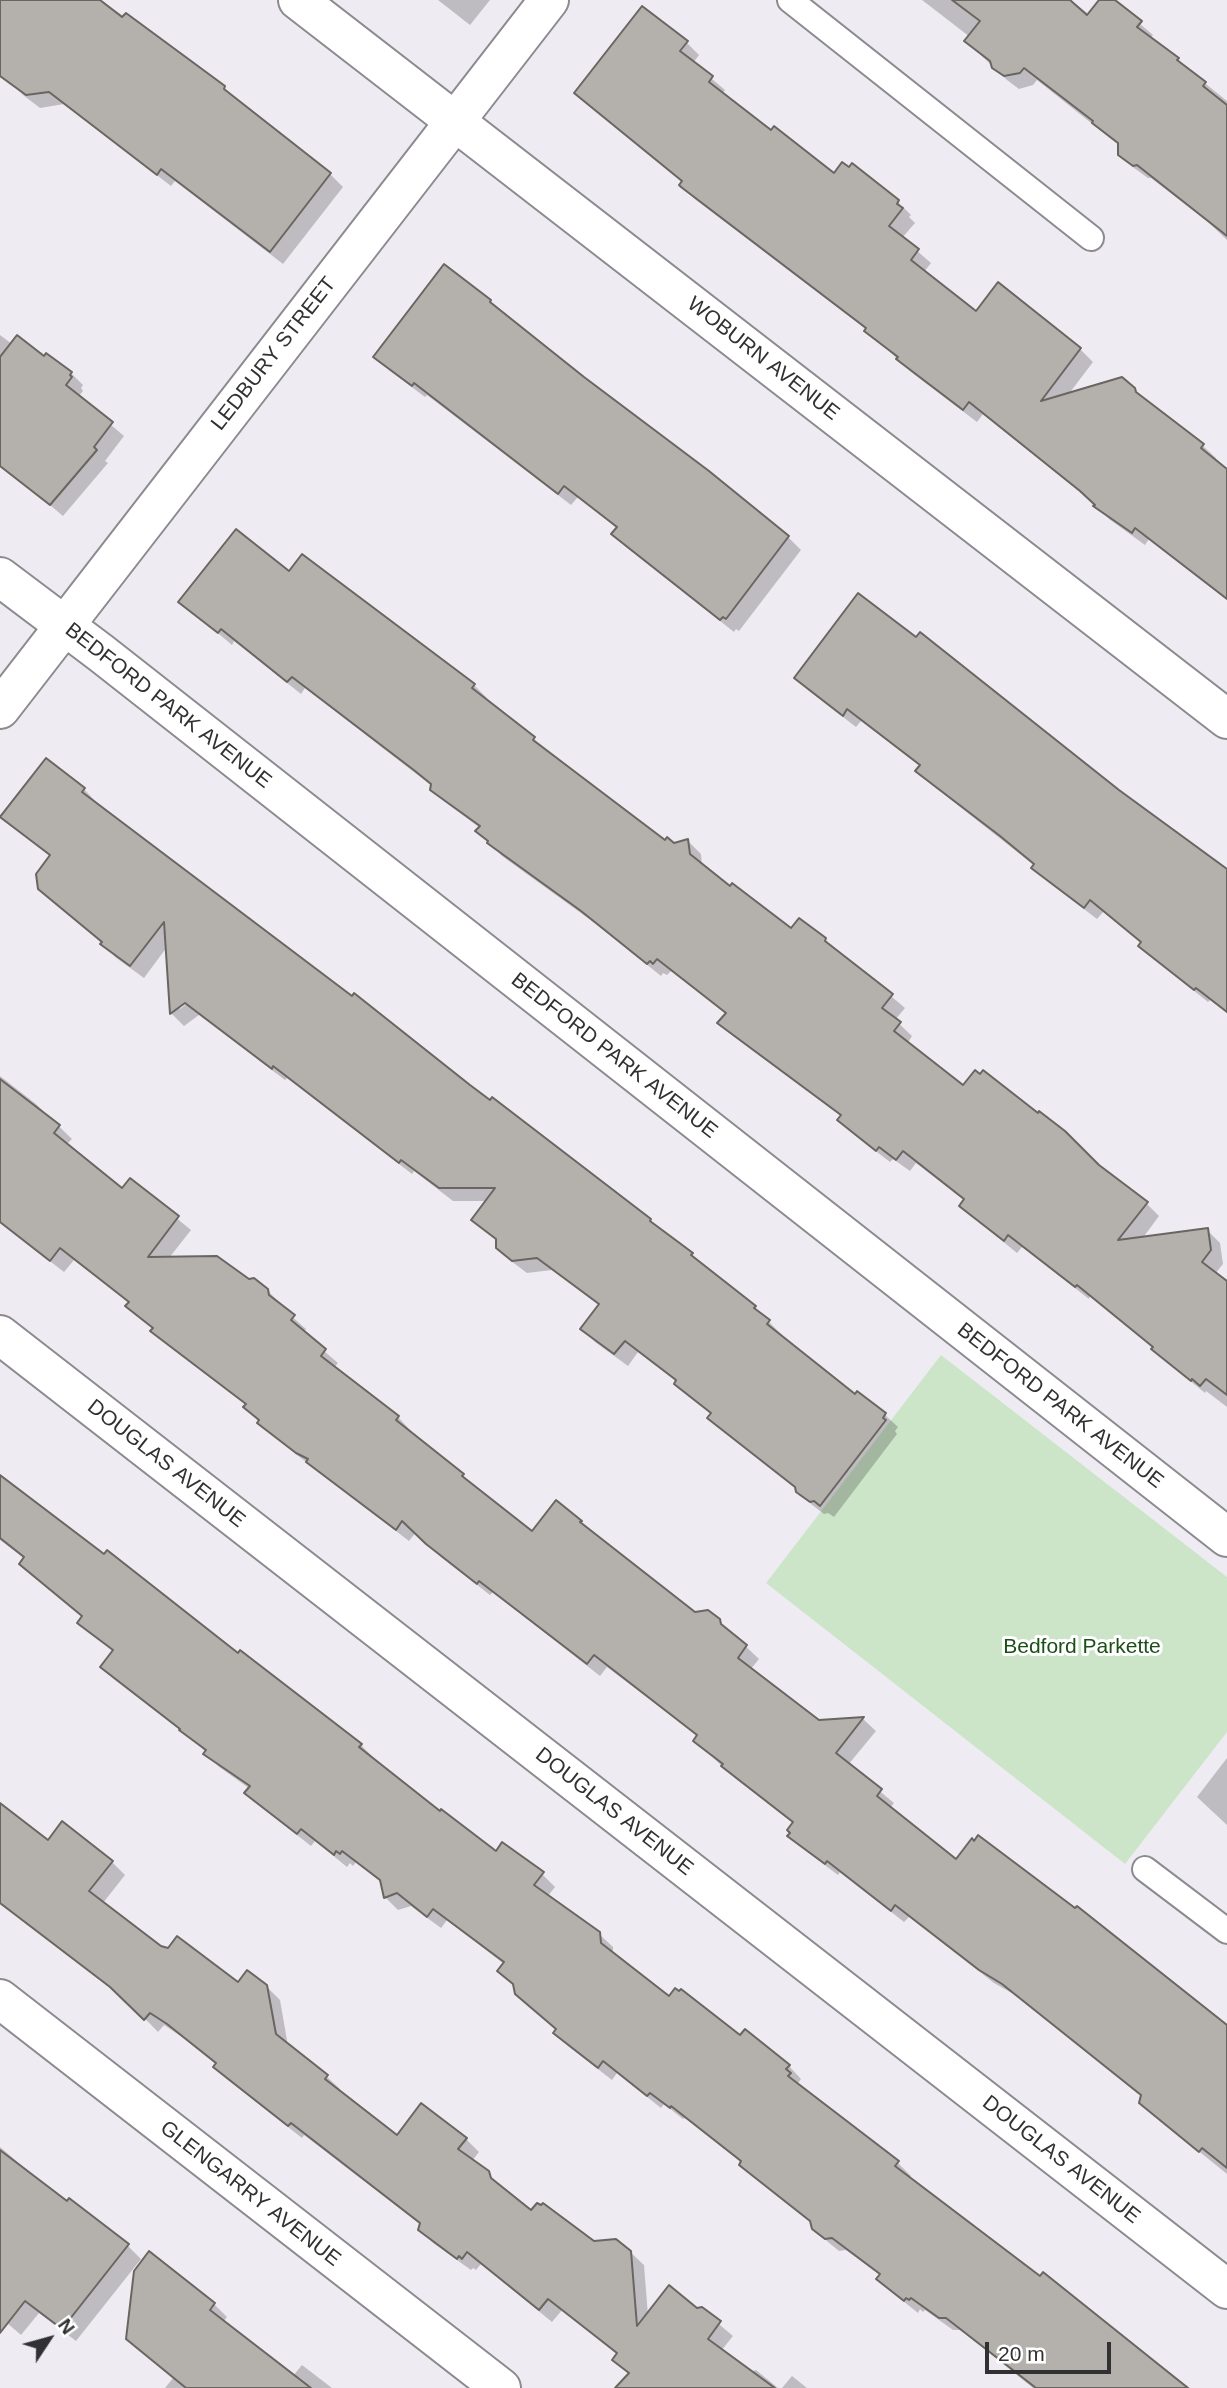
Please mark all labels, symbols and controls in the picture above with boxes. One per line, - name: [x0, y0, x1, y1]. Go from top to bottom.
- street label: LEDBURY STREET: [206, 272, 342, 436]
- street label: WOBURN AVENUE: [682, 292, 844, 426]
- street label: BEDFORD PARK AVENUE: [60, 618, 276, 794]
- street label: BEDFORD PARK AVENUE: [506, 968, 722, 1144]
- street label: BEDFORD PARK AVENUE: [952, 1318, 1168, 1494]
- street label: DOUGLAS AVENUE: [82, 1395, 250, 1533]
- park label: Bedford Parkette: [1003, 1634, 1161, 1660]
- street label: DOUGLAS AVENUE: [530, 1743, 698, 1881]
- street label: DOUGLAS AVENUE: [977, 2091, 1145, 2229]
- street label: GLENGARRY AVENUE: [155, 2116, 345, 2272]
- north arrow: [14, 2304, 84, 2374]
- text: N: [54, 2315, 79, 2338]
- scale bar: [989, 2328, 1115, 2372]
- text: 20 m: [998, 2342, 1045, 2365]

